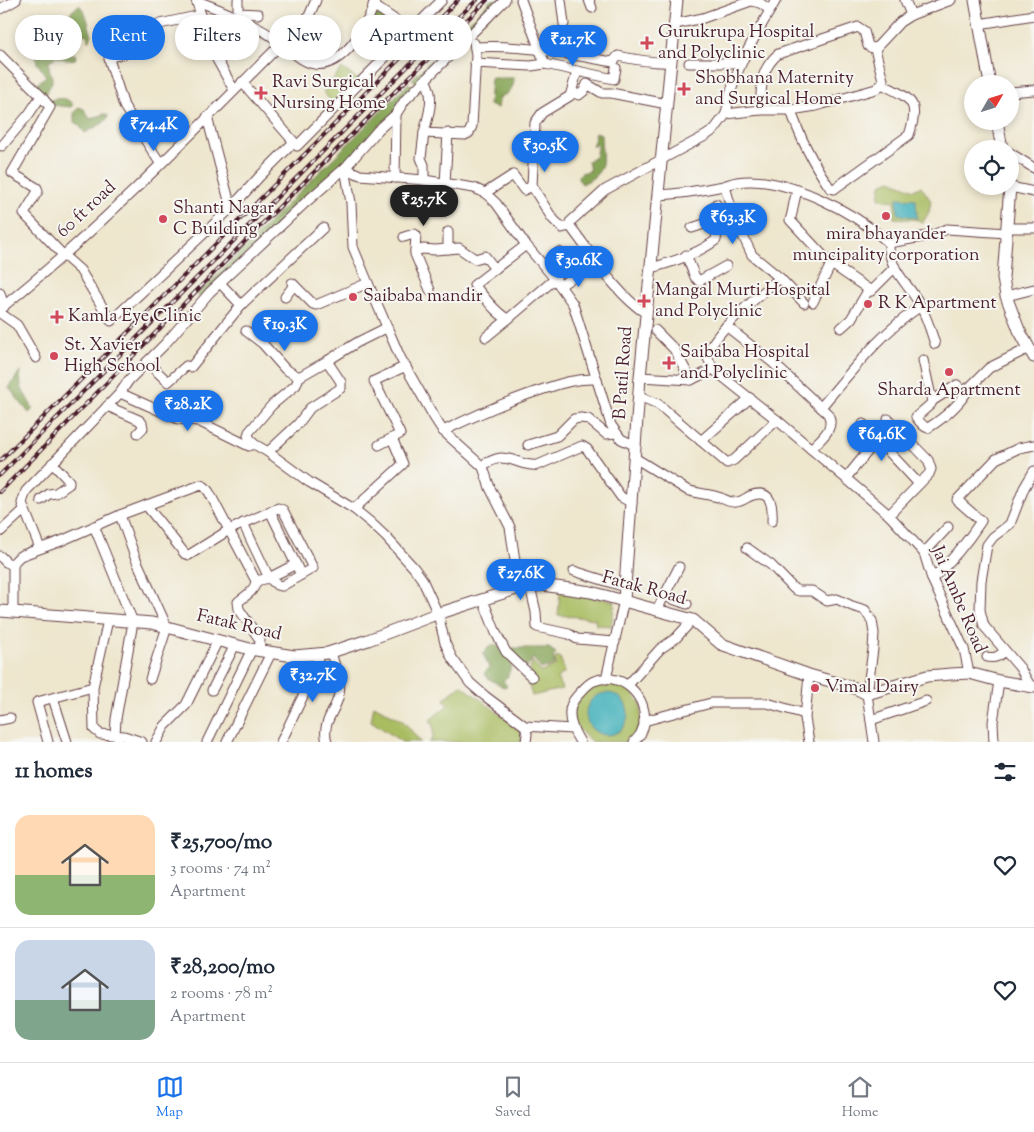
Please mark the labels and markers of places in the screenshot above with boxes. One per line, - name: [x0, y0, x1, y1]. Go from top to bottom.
- place label: Gurukrupa Hospital and Polyclinic: [658, 20, 815, 67]
- pin: ₹21.7K: [532, 24, 614, 67]
- marker: Gurukrupa Hospital and Polyclinic: [640, 36, 654, 50]
- place label: Shobhana Maternity and Surgical Home: [695, 66, 854, 113]
- place label: Ravi Surgical Nursing Home: [272, 70, 386, 117]
- marker: Shobhana Maternity and Surgical Home: [677, 82, 691, 96]
- marker: Ravi Surgical Nursing Home: [254, 86, 268, 100]
- pin: ₹74.4K: [113, 110, 195, 152]
- pin: ₹30.5K: [504, 130, 586, 173]
- pin: ₹25.7K: [383, 184, 465, 227]
- place label: Shanti Nagar C Building: [173, 196, 274, 243]
- pin: ₹63.3K: [692, 202, 774, 245]
- marker: mira bhayander muncipality corporation: [880, 210, 892, 222]
- marker: Shanti Nagar C Building: [157, 213, 169, 225]
- place label: mira bhayander muncipality corporation: [792, 222, 980, 269]
- pin: ₹30.6K: [538, 246, 620, 288]
- place label: Mangal Murti Hospital and Polyclinic: [655, 278, 830, 325]
- place label: Saibaba mandir: [363, 284, 483, 310]
- marker: Saibaba mandir: [347, 291, 359, 303]
- place label: R K Apartment: [878, 291, 997, 317]
- marker: Mangal Murti Hospital and Polyclinic: [637, 294, 651, 308]
- marker: R K Apartment: [862, 298, 874, 310]
- place label: Kamla Eye Clinic: [68, 304, 202, 330]
- marker: Kamla Eye Clinic: [50, 310, 64, 324]
- pin: ₹19.3K: [244, 310, 326, 352]
- place label: St. Xavier High School: [64, 333, 160, 380]
- place label: Saibaba Hospital and Polyclinic: [680, 340, 810, 387]
- marker: St. Xavier High School: [48, 350, 60, 362]
- marker: Saibaba Hospital and Polyclinic: [662, 356, 676, 370]
- marker: Sharda Apartment: [943, 366, 955, 378]
- place label: Sharda Apartment: [877, 378, 1021, 404]
- pin: ₹28.2K: [147, 390, 229, 432]
- pin: ₹64.6K: [841, 420, 923, 462]
- pin: ₹27.6K: [480, 558, 562, 601]
- pin: ₹32.7K: [272, 660, 354, 703]
- place label: Vimal Dairy: [825, 675, 919, 701]
- marker: Vimal Dairy: [809, 682, 821, 694]

